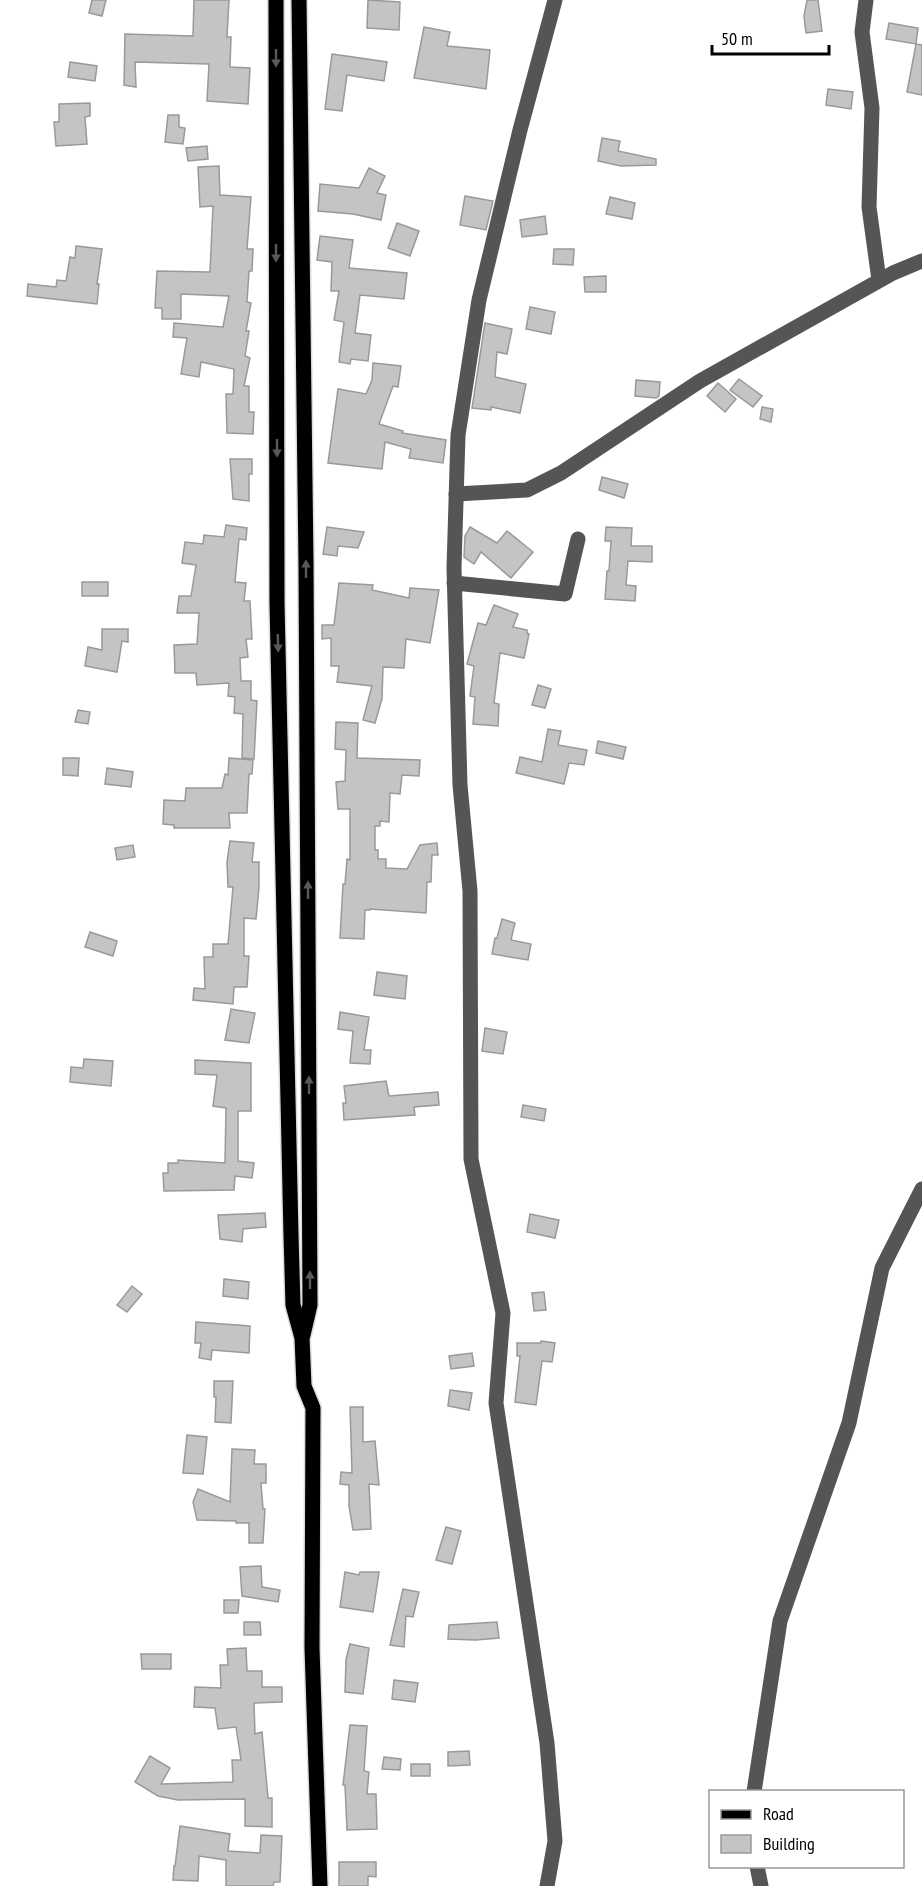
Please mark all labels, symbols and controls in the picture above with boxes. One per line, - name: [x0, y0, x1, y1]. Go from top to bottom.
- scale bar: [712, 18, 829, 56]
- text: 50 m: [721, 27, 753, 50]
- one-way arrow: [271, 49, 281, 68]
- one-way arrow: [271, 244, 281, 263]
- one-way arrow: [272, 439, 282, 458]
- one-way arrow: [302, 560, 311, 579]
- one-way arrow: [273, 634, 283, 653]
- one-way arrow: [303, 881, 313, 900]
- one-way arrow: [304, 1076, 314, 1095]
- one-way arrow: [305, 1271, 315, 1290]
- legend: [709, 1790, 904, 1868]
- text: Road: [763, 1802, 794, 1825]
- text: Building: [763, 1832, 815, 1855]

